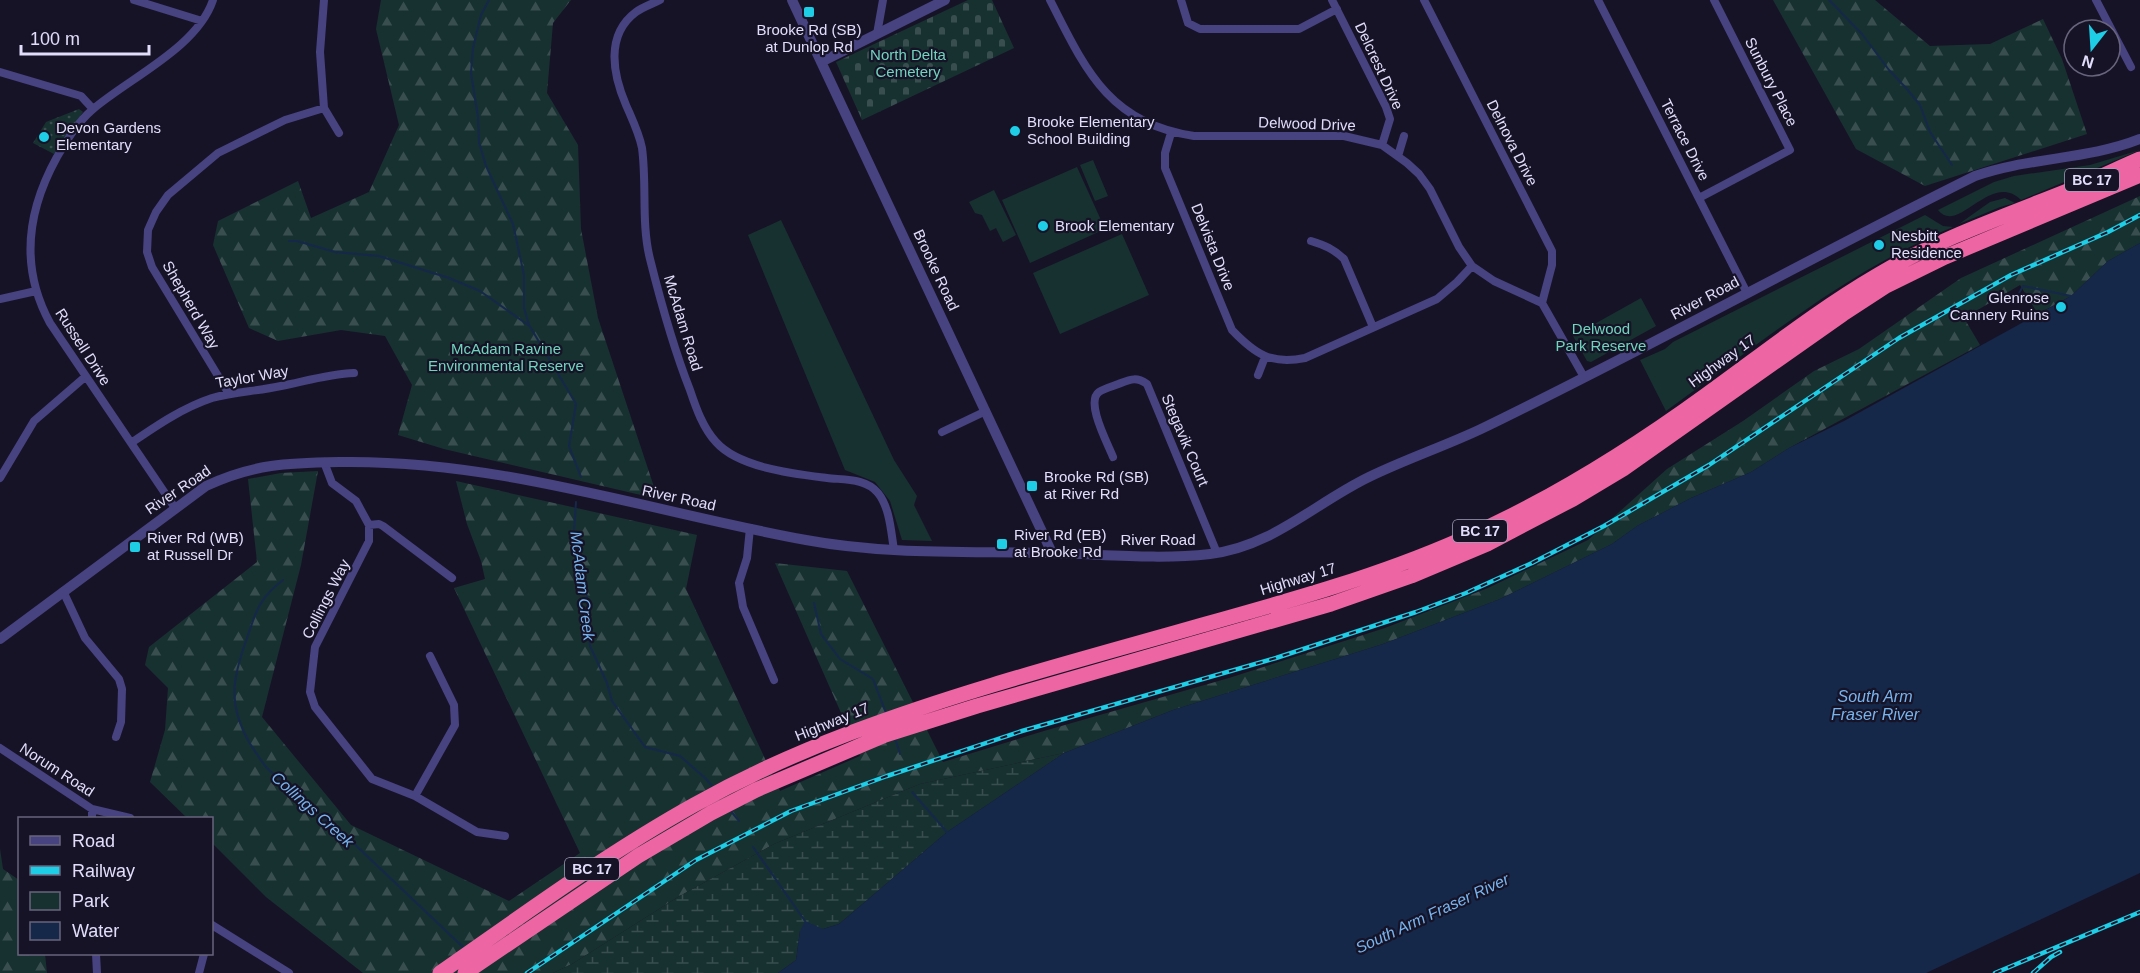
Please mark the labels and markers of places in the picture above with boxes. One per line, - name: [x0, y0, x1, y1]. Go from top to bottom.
- marker: Brooke Rd (SB) at Dunlop Rd: [802, 5, 816, 19]
- place label: Brooke Rd (SB) at Dunlop Rd: [756, 21, 862, 55]
- place label: Brooke Elementary School Building: [1027, 113, 1155, 147]
- place label: Devon Gardens Elementary: [56, 119, 161, 153]
- marker: Brooke Elementary School Building: [1008, 124, 1022, 138]
- marker: Devon Gardens Elementary: [37, 130, 51, 144]
- place label: Brook Elementary: [1055, 217, 1175, 234]
- marker: Brook Elementary: [1036, 219, 1050, 233]
- place label: Nesbitt Residence: [1891, 227, 1962, 261]
- marker: Nesbitt Residence: [1872, 238, 1886, 252]
- place label: Glenrose Cannery Ruins: [1950, 289, 2049, 323]
- marker: Glenrose Cannery Ruins: [2054, 300, 2068, 314]
- place label: Brooke Rd (SB) at River Rd: [1044, 468, 1149, 502]
- marker: Brooke Rd (SB) at River Rd: [1025, 479, 1039, 493]
- place label: River Rd (EB) at Brooke Rd: [1014, 526, 1107, 560]
- place label: River Rd (WB) at Russell Dr: [147, 529, 244, 563]
- marker: River Rd (EB) at Brooke Rd: [995, 537, 1009, 551]
- marker: River Rd (WB) at Russell Dr: [128, 540, 142, 554]

